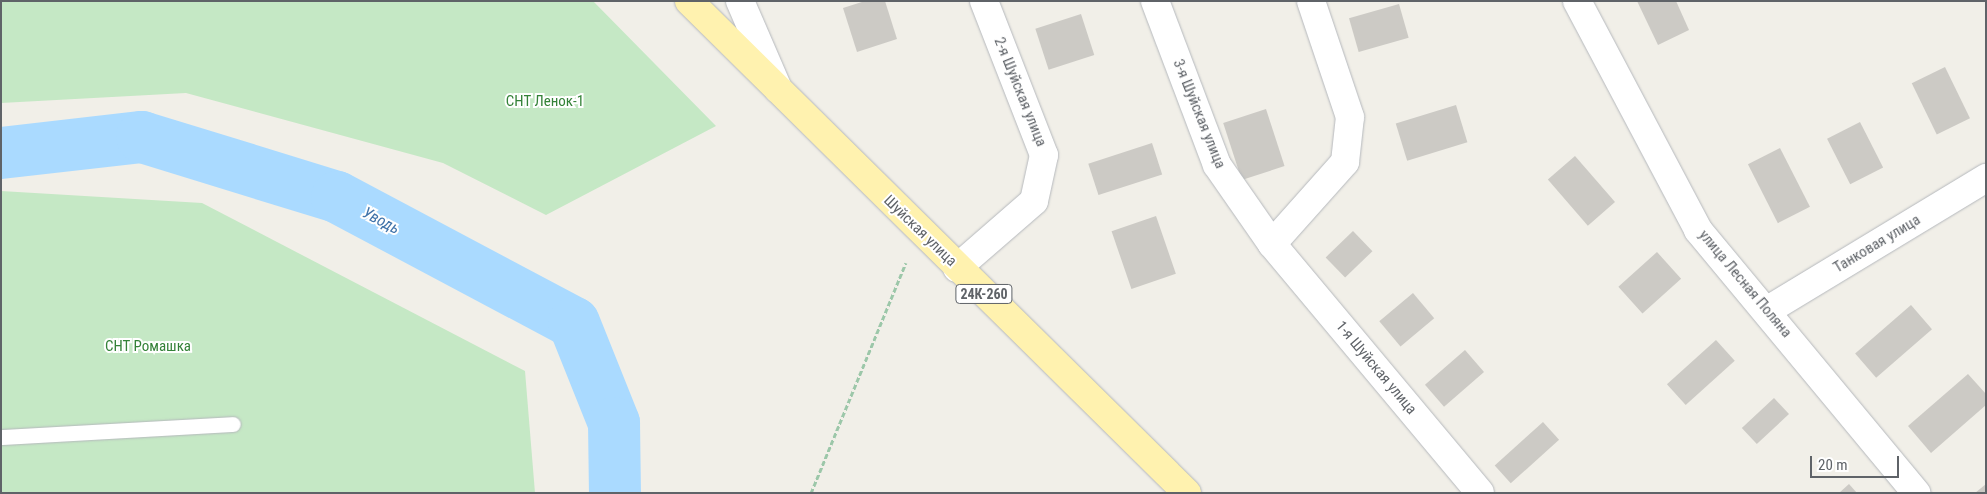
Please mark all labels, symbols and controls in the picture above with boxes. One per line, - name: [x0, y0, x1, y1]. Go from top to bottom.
- street label: 2-я Шуйская улица: [990, 35, 1050, 149]
- street label: 3-я Шуйская улица: [1169, 57, 1229, 171]
- park label: СНТ Ленок-1: [506, 93, 584, 111]
- street label: Шуйская улица: [880, 192, 960, 270]
- water label: Уводь: [359, 203, 403, 239]
- street label: Танковая улица: [1830, 211, 1924, 277]
- street label: улица Лесная Поляна: [1695, 227, 1795, 341]
- road number: 24К-260: [955, 282, 1013, 306]
- street label: 1-я Шуйская улица: [1332, 318, 1420, 418]
- park label: СНТ Ромашка: [105, 338, 191, 356]
- scale bar: [1812, 446, 1901, 478]
- text: 20 m: [1818, 456, 1848, 474]

